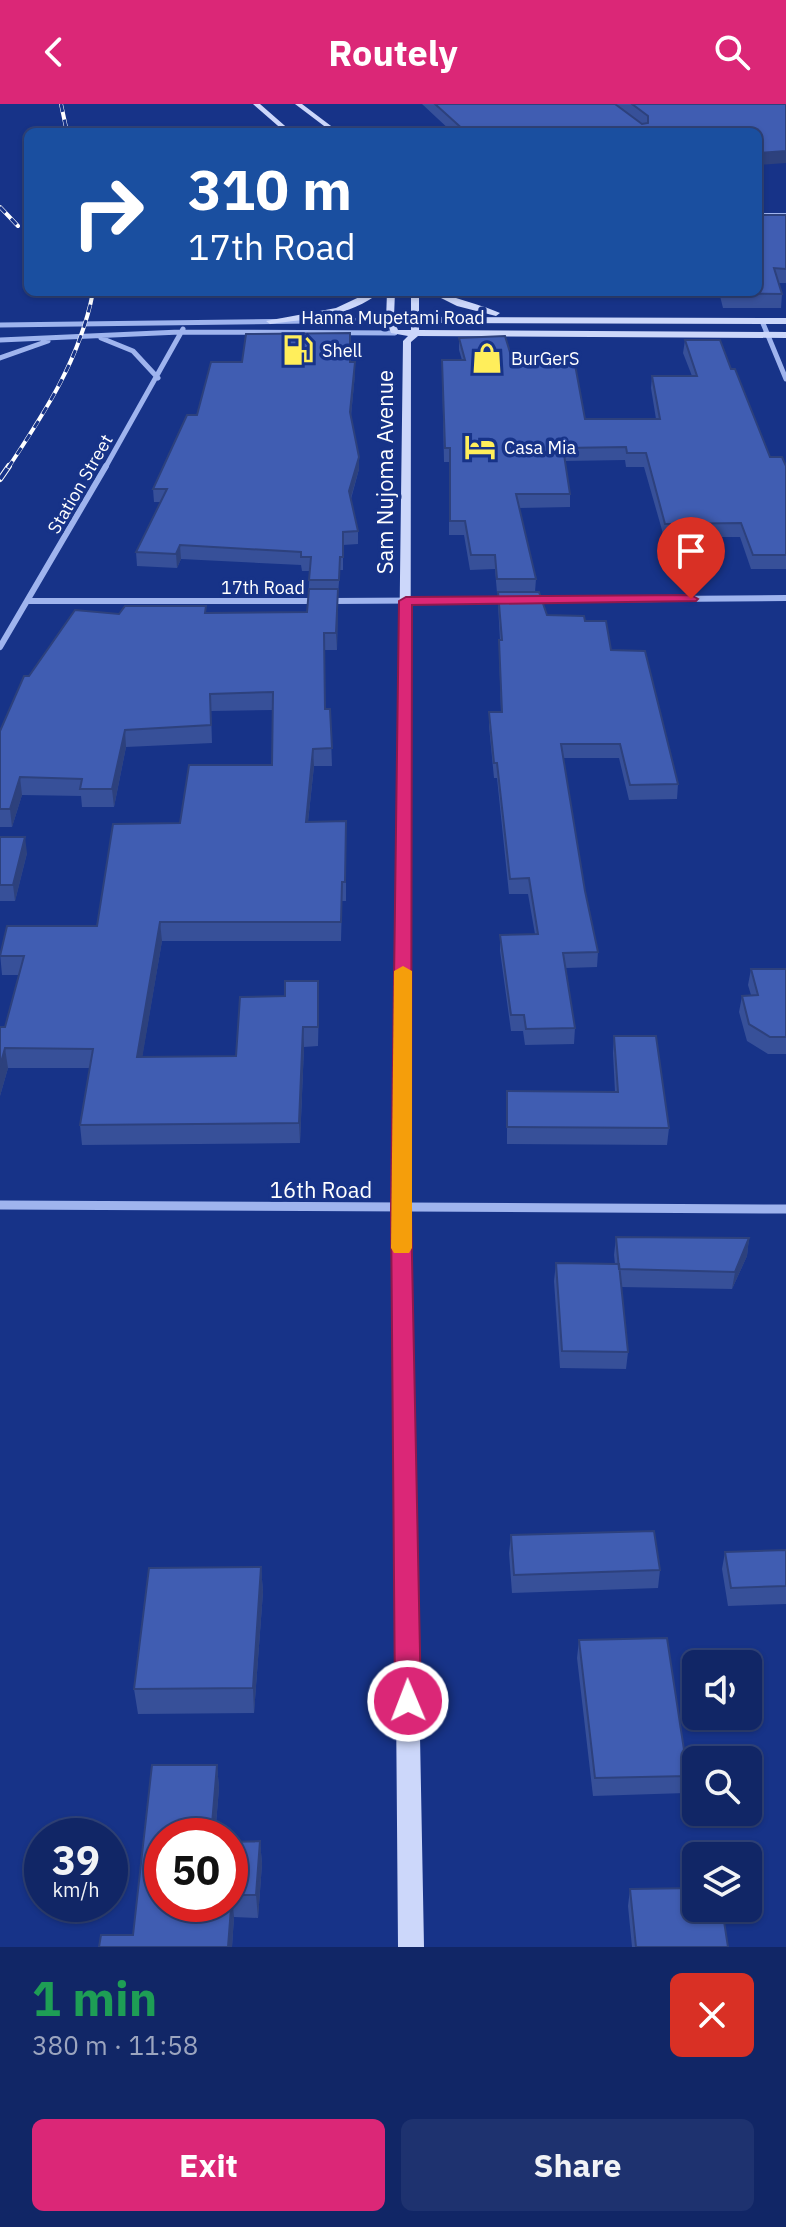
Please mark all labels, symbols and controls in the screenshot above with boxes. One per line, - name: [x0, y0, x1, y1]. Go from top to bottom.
- text: Routely: [328, 29, 458, 76]
- icon: back: [32, 30, 76, 74]
- icon: search: [710, 30, 754, 74]
- text: 310 m: [188, 153, 352, 225]
- icon: right: [56, 160, 160, 264]
- text: 17th Road: [188, 223, 356, 270]
- street label: Hanna Mupetami Road: [301, 306, 485, 329]
- fuel station icon: Shell: [281, 333, 315, 367]
- place label: Shell: [322, 339, 362, 362]
- shop icon: BurGerS: [470, 341, 504, 375]
- place label: BurGerS: [511, 347, 579, 370]
- street label: Sam Nujoma Avenue: [370, 370, 399, 574]
- street label: Station Street: [42, 430, 118, 538]
- hotel icon: Casa Mia: [463, 430, 497, 464]
- place label: Casa Mia: [504, 436, 577, 459]
- pin: [657, 517, 725, 599]
- icon: arrive: [669, 529, 713, 573]
- street label: 17th Road: [221, 576, 305, 599]
- street label: 16th Road: [270, 1175, 372, 1204]
- map controls: [682, 1650, 762, 1922]
- button: sound: [682, 1650, 762, 1730]
- position arrow: [366, 1659, 450, 1743]
- button: search: [682, 1746, 762, 1826]
- speed limit sign: 50: [144, 1818, 248, 1922]
- text: 39: [52, 1834, 100, 1886]
- button: layers: [682, 1842, 762, 1922]
- text: km/h: [52, 1876, 100, 1903]
- text: 1 min: [32, 1967, 157, 2029]
- button: close: [670, 1973, 754, 2057]
- text: 380 m · 11:58: [32, 2028, 198, 2062]
- button: Exit: [32, 2119, 385, 2211]
- button: Share: [401, 2119, 754, 2211]

